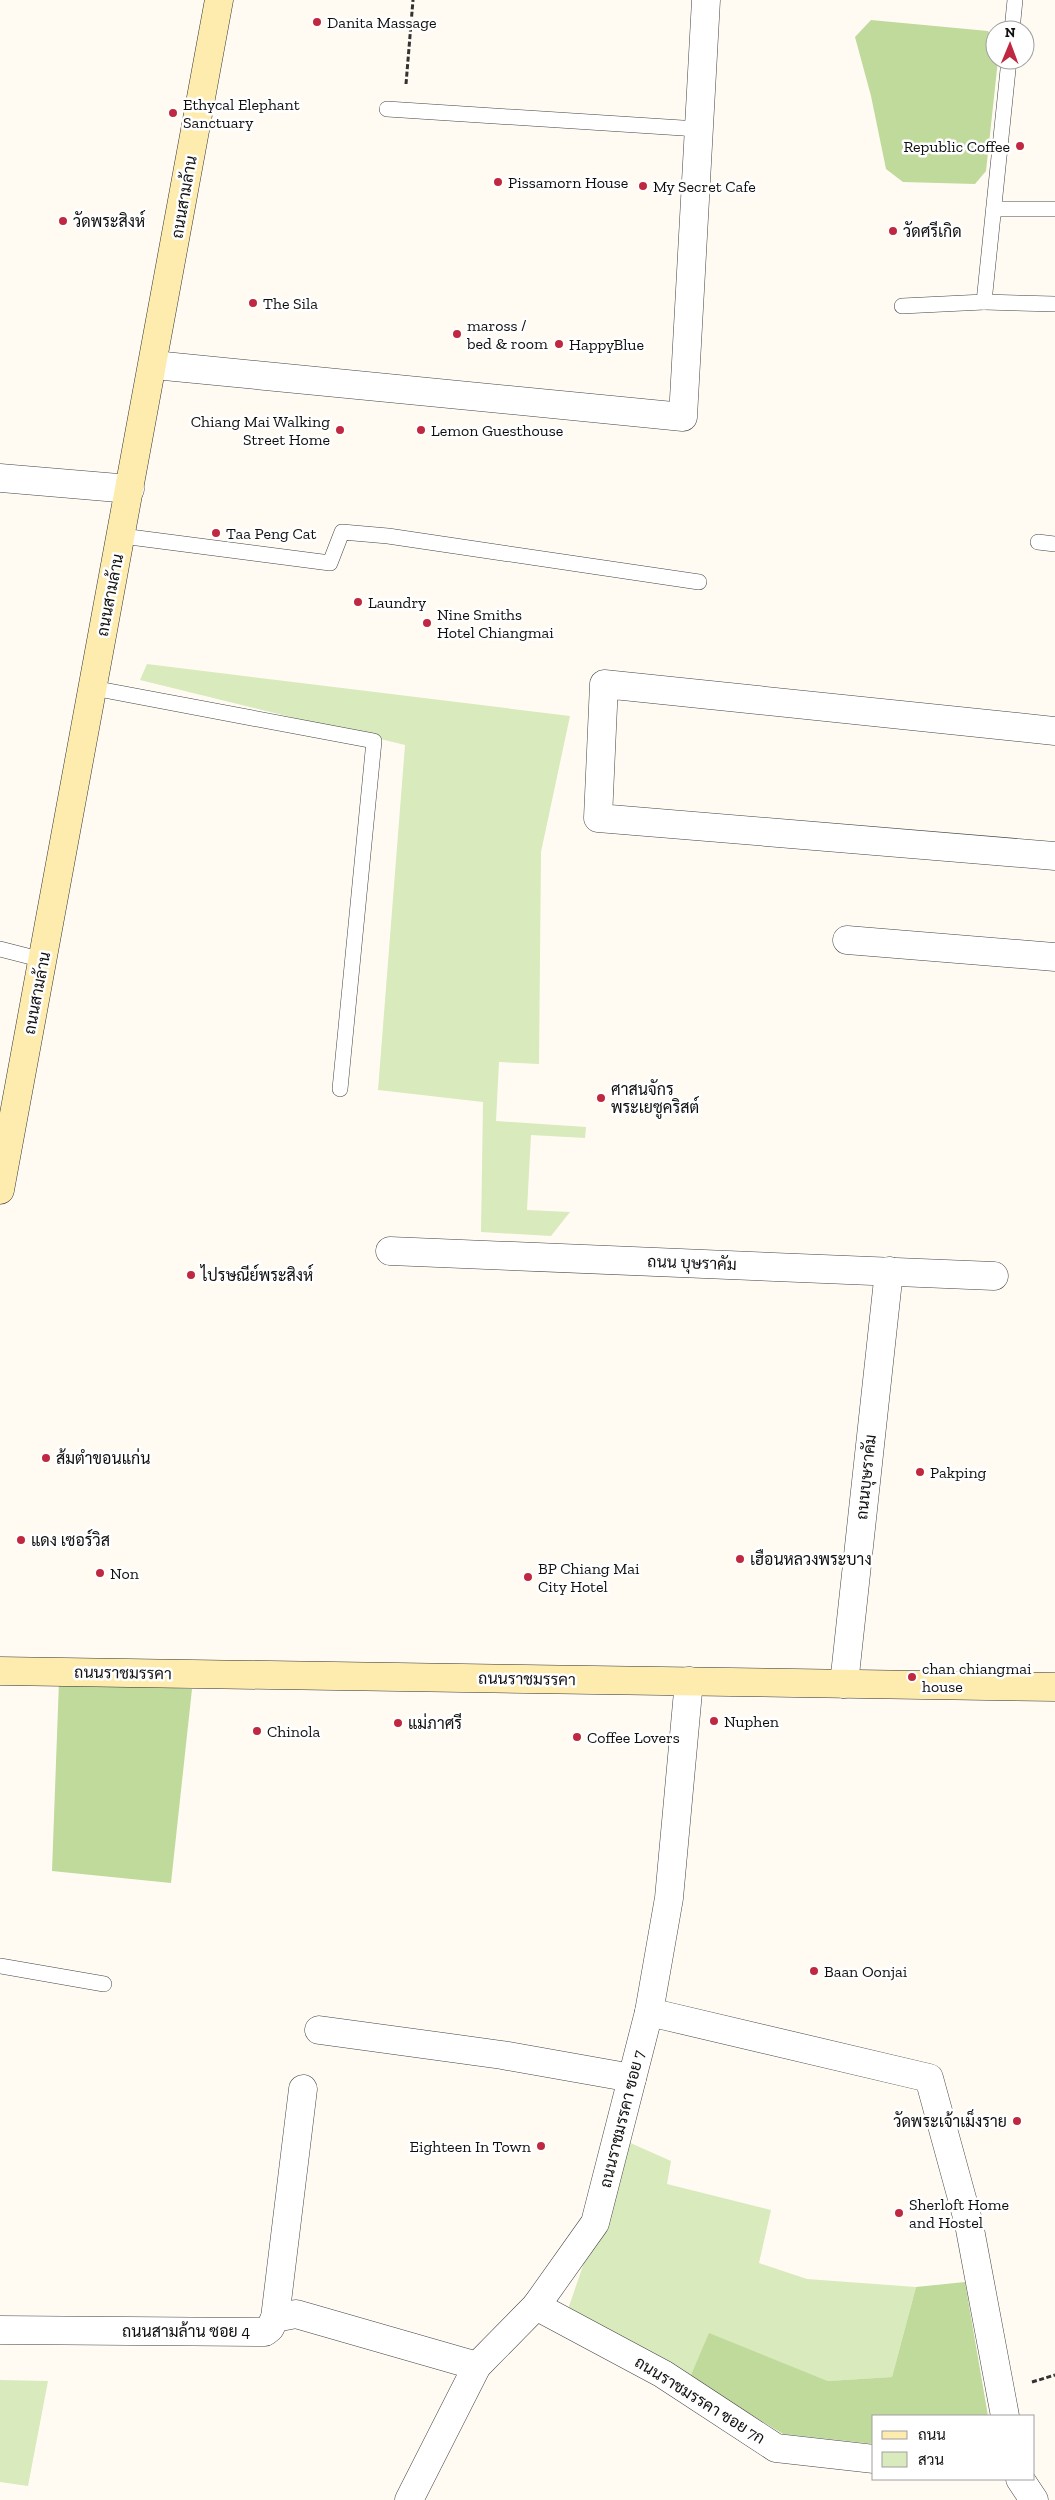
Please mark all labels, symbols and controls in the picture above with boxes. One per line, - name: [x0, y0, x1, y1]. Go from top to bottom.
- place label: Danita Massage: [327, 13, 437, 32]
- marker: Danita Massage: [311, 16, 323, 28]
- north arrow: [985, 20, 1035, 70]
- text: N: [1005, 24, 1016, 41]
- place label: Ethycal Elephant Sanctuary: [183, 95, 300, 132]
- marker: Ethycal Elephant Sanctuary: [167, 107, 179, 119]
- place label: Republic Coffee: [903, 137, 1010, 156]
- marker: Republic Coffee: [1014, 140, 1026, 152]
- street label: ถนนสามล้าน: [166, 154, 201, 240]
- place label: Pissamorn House: [508, 173, 628, 192]
- marker: Pissamorn House: [492, 176, 504, 188]
- place label: My Secret Cafe: [653, 177, 756, 196]
- marker: My Secret Cafe: [637, 180, 649, 192]
- place label: วัดพระสิงห์: [73, 209, 145, 231]
- marker: วัดพระสิงห์: [57, 215, 69, 227]
- place label: วัดศรีเกิด: [903, 220, 962, 241]
- marker: วัดศรีเกิด: [887, 225, 899, 237]
- place label: The Sila: [263, 294, 318, 313]
- marker: The Sila: [247, 297, 259, 309]
- place label: maross / bed & room: [466, 316, 548, 353]
- marker: maross / bed & room: [451, 328, 463, 340]
- place label: HappyBlue: [569, 335, 644, 354]
- marker: HappyBlue: [553, 338, 565, 350]
- place label: Chiang Mai Walking Street Home: [191, 412, 330, 449]
- place label: Lemon Guesthouse: [431, 421, 563, 440]
- marker: Chiang Mai Walking Street Home: [334, 424, 346, 436]
- marker: Lemon Guesthouse: [415, 424, 427, 436]
- place label: Taa Peng Cat: [226, 524, 317, 543]
- marker: Taa Peng Cat: [210, 527, 222, 539]
- street label: ถนนสามล้าน: [92, 552, 127, 638]
- place label: Laundry: [368, 593, 427, 612]
- marker: Laundry: [352, 596, 364, 608]
- place label: Nine Smiths Hotel Chiangmai: [437, 605, 554, 642]
- marker: Nine Smiths Hotel Chiangmai: [421, 617, 433, 629]
- street label: ถนนสามล้าน: [19, 950, 54, 1036]
- place label: ศาสนจักร พระเยซูคริสต์: [611, 1079, 699, 1119]
- marker: ศาสนจักร พระเยซูคริสต์: [595, 1092, 607, 1104]
- street label: ถนน บุษราคัม: [647, 1251, 737, 1276]
- place label: ไปรษณีย์พระสิงห์: [199, 1263, 313, 1285]
- marker: ไปรษณีย์พระสิงห์: [185, 1269, 197, 1281]
- street label: ถนนบุษราคัม: [851, 1433, 882, 1521]
- place label: ส้มตำขอนแก่น: [56, 1448, 150, 1468]
- marker: ส้มตำขอนแก่น: [40, 1452, 52, 1464]
- place label: Pakping: [930, 1463, 987, 1482]
- marker: Pakping: [914, 1466, 926, 1478]
- place label: แดง เซอร์วิส: [31, 1528, 110, 1550]
- marker: แดง เซอร์วิส: [15, 1534, 27, 1546]
- place label: เฮือนหลวงพระบาง: [750, 1549, 872, 1569]
- marker: เฮือนหลวงพระบาง: [734, 1553, 746, 1565]
- place label: BP Chiang Mai City Hotel: [538, 1559, 640, 1596]
- place label: Non: [110, 1564, 140, 1583]
- marker: Non: [94, 1567, 106, 1579]
- marker: BP Chiang Mai City Hotel: [522, 1571, 534, 1583]
- place label: chan chiangmai house: [922, 1659, 1032, 1696]
- street label: ถนนราชมรรคา: [74, 1663, 172, 1683]
- street label: ถนนราชมรรคา: [478, 1669, 576, 1689]
- marker: chan chiangmai house: [906, 1671, 918, 1683]
- place label: แม่ภาศรี: [408, 1712, 462, 1733]
- place label: Nuphen: [724, 1712, 780, 1731]
- marker: Nuphen: [708, 1715, 720, 1727]
- marker: แม่ภาศรี: [392, 1717, 404, 1729]
- place label: Chinola: [267, 1722, 320, 1741]
- marker: Chinola: [251, 1725, 263, 1737]
- place label: Coffee Lovers: [587, 1728, 680, 1747]
- marker: Coffee Lovers: [571, 1731, 583, 1743]
- place label: Baan Oonjai: [824, 1962, 908, 1981]
- marker: Baan Oonjai: [808, 1965, 820, 1977]
- street label: ถนนราชมรรคา ซอย 7: [596, 2048, 648, 2190]
- place label: วัดพระเจ้าเม็งราย: [893, 2108, 1007, 2131]
- marker: วัดพระเจ้าเม็งราย: [1011, 2115, 1023, 2127]
- place label: Eighteen In Town: [410, 2137, 532, 2156]
- marker: Eighteen In Town: [535, 2140, 547, 2152]
- place label: Sherloft Home and Hostel: [909, 2195, 1009, 2232]
- marker: Sherloft Home and Hostel: [893, 2207, 905, 2219]
- street label: ถนนสามล้าน ซอย 4: [122, 2321, 250, 2341]
- street label: ถนนราชมรรคา ซอย 7ก: [631, 2352, 769, 2448]
- legend: [872, 2415, 1035, 2480]
- text: ถนน: [918, 2426, 946, 2444]
- text: สวน: [918, 2451, 944, 2469]

